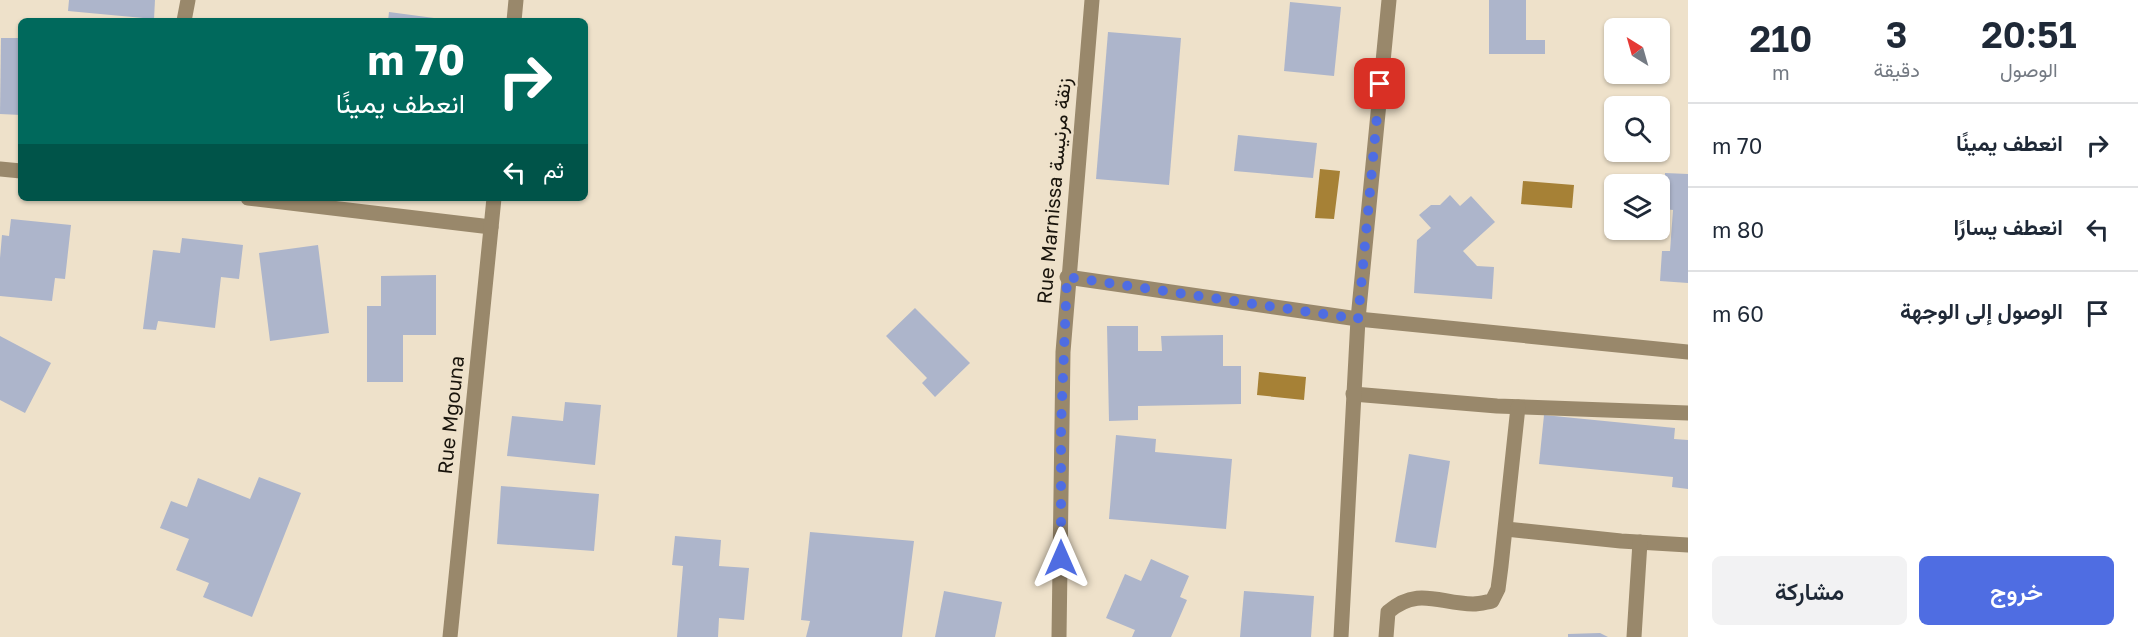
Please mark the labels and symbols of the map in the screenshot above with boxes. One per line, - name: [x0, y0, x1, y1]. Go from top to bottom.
- north arrow: [1604, 18, 1670, 84]
- pin: [1354, 58, 1405, 109]
- street label: Rue Marnissa زنقة مرنيسة: [1031, 77, 1077, 305]
- street label: Rue Mgouna: [432, 354, 468, 475]
- position arrow: [1029, 526, 1093, 590]

